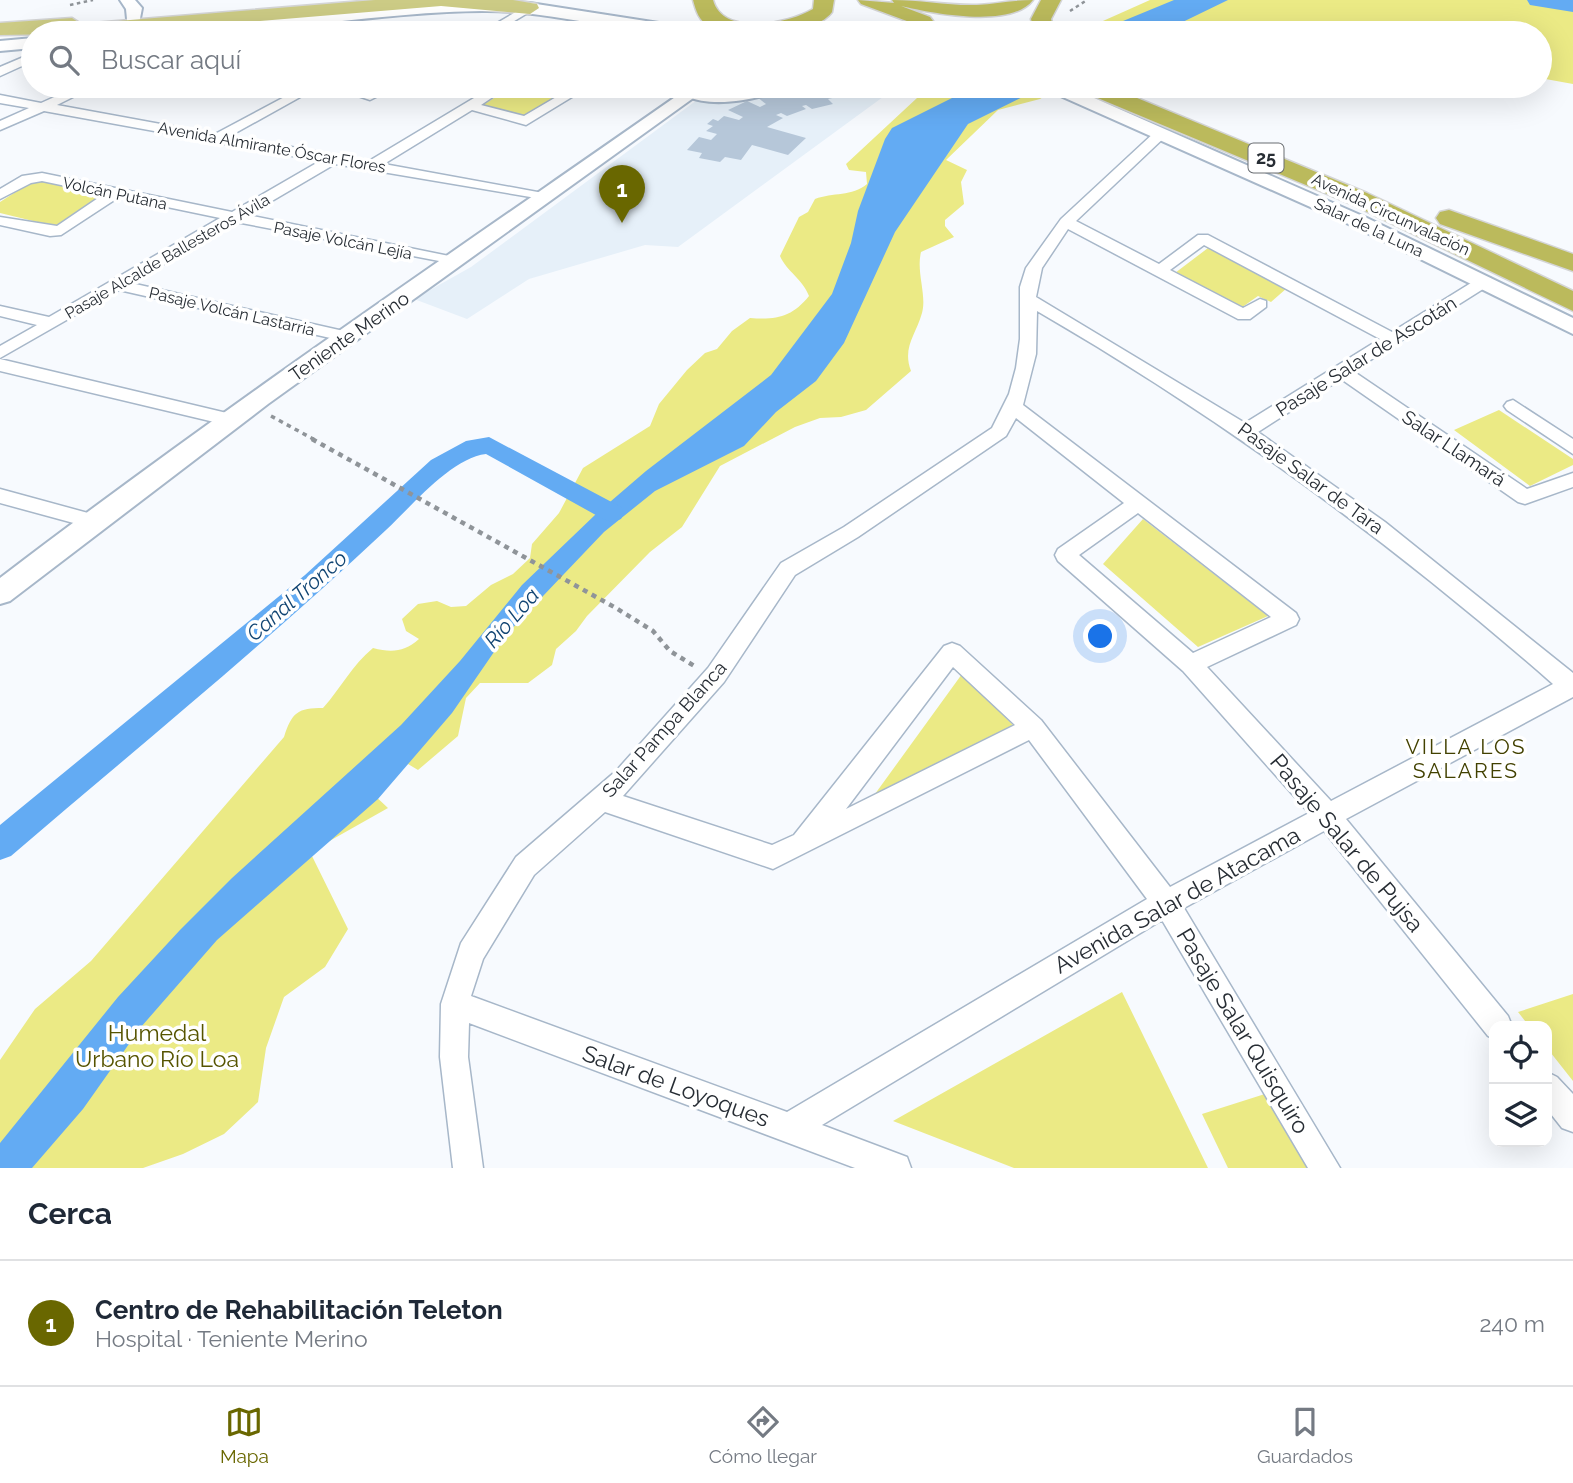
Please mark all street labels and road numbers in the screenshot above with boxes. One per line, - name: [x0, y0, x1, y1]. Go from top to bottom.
- street label: Avenida Almirante Óscar Flores: [157, 117, 388, 177]
- road number: 25: [1248, 144, 1284, 173]
- street label: Avenida Circunvalación: [1309, 170, 1473, 259]
- street label: Volcán Putana: [61, 173, 169, 214]
- street label: Pasaje Alcalde Ballesteros Ávila: [61, 189, 273, 323]
- street label: Salar de la Luna: [1311, 194, 1426, 261]
- street label: Pasaje Volcán Lejía: [272, 218, 414, 263]
- street label: Pasaje Volcán Lastarria: [147, 283, 317, 340]
- street label: Teniente Merino: [285, 287, 413, 385]
- street label: Pasaje Salar de Ascotán: [1272, 291, 1460, 421]
- street label: Salar Llamará: [1398, 405, 1510, 491]
- street label: Pasaje Salar de Tara: [1234, 418, 1388, 538]
- street label: Salar Pampa Blanca: [597, 657, 731, 801]
- street label: Pasaje Salar de Pujsa: [1265, 748, 1430, 937]
- street label: Avenida Salar de Atacama: [1049, 821, 1304, 979]
- street label: Pasaje Salar Quisquiro: [1171, 923, 1315, 1138]
- street label: Salar de Loyoques: [579, 1039, 773, 1132]

